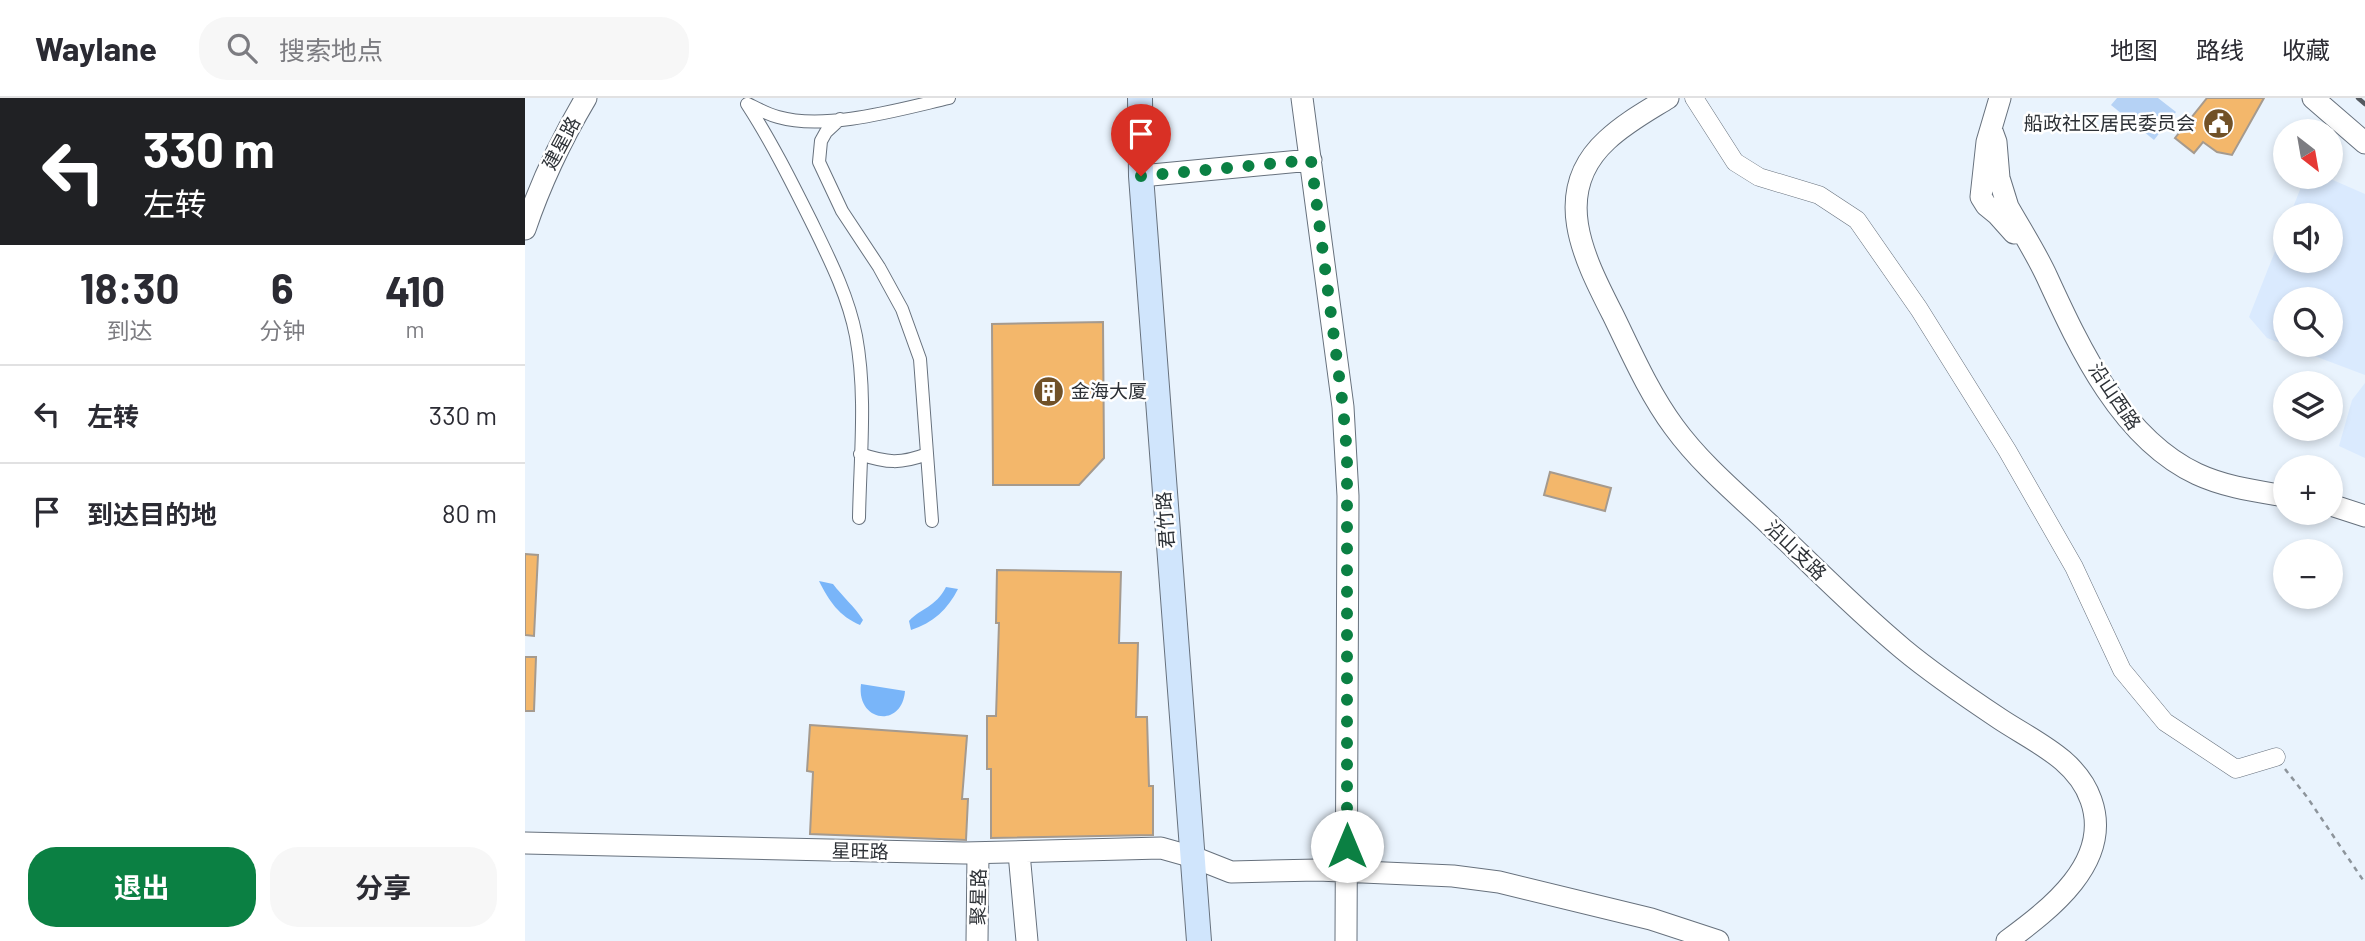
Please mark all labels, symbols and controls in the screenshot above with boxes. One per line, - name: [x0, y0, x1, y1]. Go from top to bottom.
- search box: [199, 17, 689, 80]
- text: Waylane: [35, 28, 157, 68]
- icon: search: [223, 29, 261, 67]
- text: 搜索地点: [279, 34, 383, 65]
- text: 地图: [2110, 35, 2158, 64]
- text: 路线: [2196, 35, 2244, 64]
- text: 收藏: [2282, 35, 2330, 64]
- pin: [1111, 104, 1171, 176]
- public building icon: 船政社区居民委员会: [2201, 106, 2235, 140]
- place label: 船政社区居民委员会: [2024, 111, 2195, 134]
- street label: 建星路: [537, 112, 584, 173]
- icon: arrive: [1122, 115, 1160, 153]
- text: 330 m: [143, 119, 275, 178]
- north arrow: [2273, 119, 2343, 189]
- map controls: [2273, 119, 2343, 609]
- icon: left: [28, 126, 119, 217]
- text: 左转: [143, 184, 207, 222]
- button: sound: [2273, 203, 2343, 273]
- text: 18:30: [80, 262, 179, 312]
- text: 6: [271, 262, 293, 312]
- text: 410: [385, 265, 445, 315]
- button: search: [2273, 287, 2343, 357]
- text: m: [406, 315, 425, 343]
- text: 到达: [107, 316, 153, 344]
- text: 分钟: [259, 316, 305, 344]
- street label: 沿山西路: [2085, 358, 2146, 434]
- button: layers: [2273, 371, 2343, 441]
- building icon: 金海大厦: [1031, 374, 1065, 408]
- place label: 金海大厦: [1071, 379, 1147, 402]
- icon: left: [28, 395, 66, 433]
- text: 330 m: [429, 399, 497, 430]
- text: 左转: [87, 400, 139, 431]
- button: +: [2273, 455, 2343, 525]
- street label: 君竹路: [1151, 491, 1178, 549]
- icon: arrive: [28, 493, 66, 531]
- text: 80 m: [442, 497, 497, 528]
- text: 到达目的地: [87, 498, 217, 529]
- street label: 沿山支路: [1761, 515, 1832, 584]
- button: −: [2273, 539, 2343, 609]
- position arrow: [1310, 809, 1384, 883]
- street label: 星旺路: [831, 839, 889, 862]
- button: 退出: [28, 847, 256, 927]
- button: 分享: [270, 847, 497, 927]
- street label: 聚星路: [966, 868, 989, 926]

